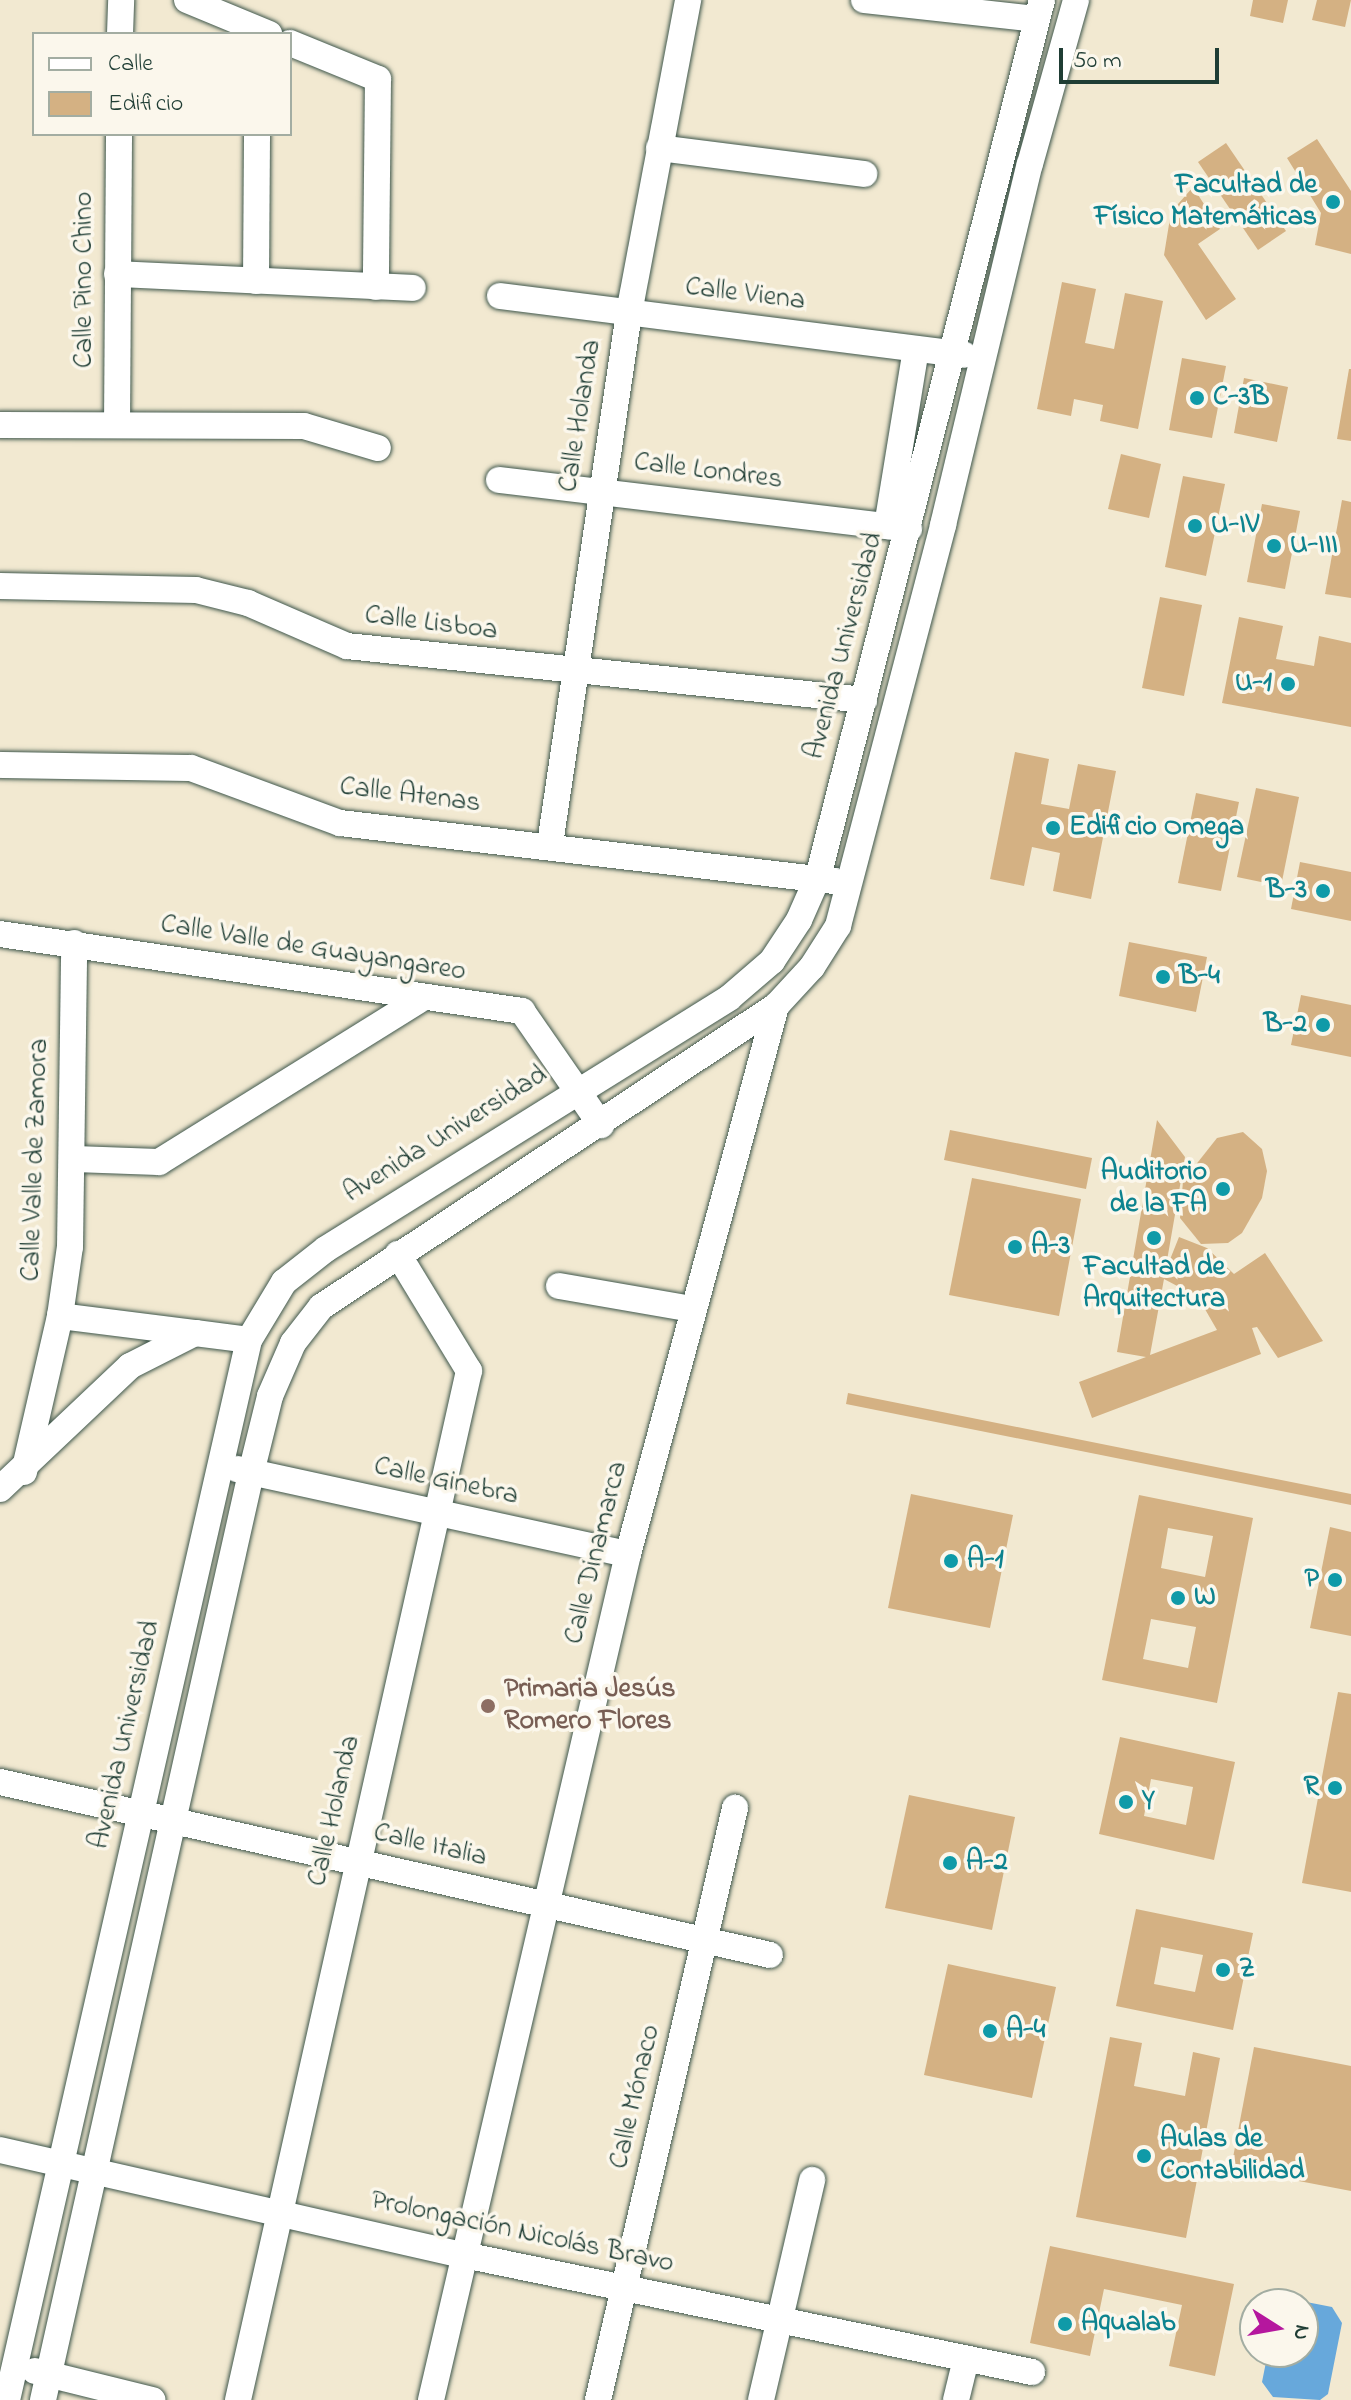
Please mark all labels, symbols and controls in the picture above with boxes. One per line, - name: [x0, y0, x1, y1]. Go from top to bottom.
- legend: [32, 32, 292, 136]
- scale bar: [1063, 32, 1223, 82]
- text: 50 m: [1073, 44, 1122, 79]
- text: Calle: [108, 47, 153, 82]
- text: Edificio: [108, 87, 183, 122]
- place label: Facultad de Físico Matemáticas: [1094, 169, 1317, 235]
- street label: Calle Pino Chino: [68, 192, 102, 368]
- marker: Facultad de Físico Matemáticas: [1324, 193, 1342, 211]
- street label: Calle Viena: [683, 271, 807, 319]
- street label: Calle Holanda: [552, 337, 610, 495]
- place label: C-3B: [1213, 381, 1269, 415]
- marker: C-3B: [1188, 389, 1206, 407]
- street label: Calle Londres: [632, 446, 784, 498]
- place label: U-IV: [1211, 509, 1259, 543]
- marker: U-IV: [1186, 517, 1204, 535]
- street label: Avenida Universidad: [799, 529, 891, 763]
- place label: U-III: [1290, 529, 1338, 563]
- marker: U-III: [1265, 537, 1283, 555]
- street label: Calle Lisboa: [363, 599, 499, 649]
- place label: U-1: [1235, 667, 1272, 701]
- marker: U-1: [1279, 675, 1297, 693]
- street label: Calle Atenas: [338, 771, 482, 821]
- place label: Edificio Omega: [1069, 811, 1244, 845]
- marker: Edificio Omega: [1044, 819, 1062, 837]
- place label: B-3: [1266, 874, 1307, 908]
- marker: B-3: [1314, 882, 1332, 900]
- street label: Calle Valle de Guayangareo: [158, 908, 468, 990]
- place label: B-4: [1179, 960, 1220, 994]
- marker: B-4: [1154, 968, 1172, 986]
- place label: B-2: [1264, 1008, 1307, 1042]
- marker: B-2: [1314, 1016, 1332, 1034]
- street label: Calle Valle de Zamora: [15, 1038, 57, 1282]
- street label: Avenida Universidad: [338, 1059, 554, 1211]
- place label: Auditorio de la FA: [1101, 1156, 1207, 1222]
- marker: Auditorio de la FA: [1214, 1180, 1232, 1198]
- marker: Facultad de Arquitectura: [1145, 1229, 1163, 1247]
- place label: A-3: [1031, 1230, 1070, 1264]
- marker: A-3: [1006, 1238, 1024, 1256]
- place label: Facultad de Arquitectura: [1083, 1251, 1225, 1317]
- street label: Calle Ginebra: [371, 1450, 521, 1514]
- street label: Calle Dinamarca: [558, 1458, 636, 1648]
- place label: A-1: [967, 1544, 1004, 1578]
- marker: A-1: [942, 1552, 960, 1570]
- place label: P: [1304, 1563, 1319, 1597]
- marker: P: [1326, 1571, 1344, 1589]
- place label: W: [1194, 1581, 1216, 1615]
- marker: W: [1169, 1589, 1187, 1607]
- street label: Avenida Universidad: [83, 1617, 169, 1853]
- place label: Primaria Jesús Romero Flores: [504, 1673, 676, 1739]
- marker: Primaria Jesús Romero Flores: [479, 1697, 497, 1715]
- street label: Calle Holanda: [301, 1732, 369, 1890]
- place label: R: [1304, 1771, 1319, 1805]
- marker: R: [1326, 1779, 1344, 1797]
- place label: Y: [1142, 1785, 1155, 1819]
- marker: Y: [1117, 1793, 1135, 1811]
- street label: Calle Italia: [370, 1817, 490, 1875]
- place label: A-2: [966, 1846, 1008, 1880]
- marker: A-2: [941, 1854, 959, 1872]
- place label: Z: [1239, 1953, 1255, 1987]
- marker: Z: [1214, 1961, 1232, 1979]
- place label: A-4: [1006, 2014, 1045, 2048]
- street label: Calle Mónaco: [603, 2022, 669, 2172]
- marker: A-4: [981, 2022, 999, 2040]
- place label: Aulas de Contabilidad: [1160, 2123, 1304, 2189]
- marker: Aulas de Contabilidad: [1135, 2147, 1153, 2165]
- street label: Prolongación Nicolás Bravo: [367, 2184, 677, 2282]
- north arrow: [1239, 2288, 1319, 2368]
- place label: Aqualab: [1081, 2307, 1176, 2341]
- marker: Aqualab: [1056, 2315, 1074, 2333]
- text: N: [1283, 2322, 1318, 2343]

